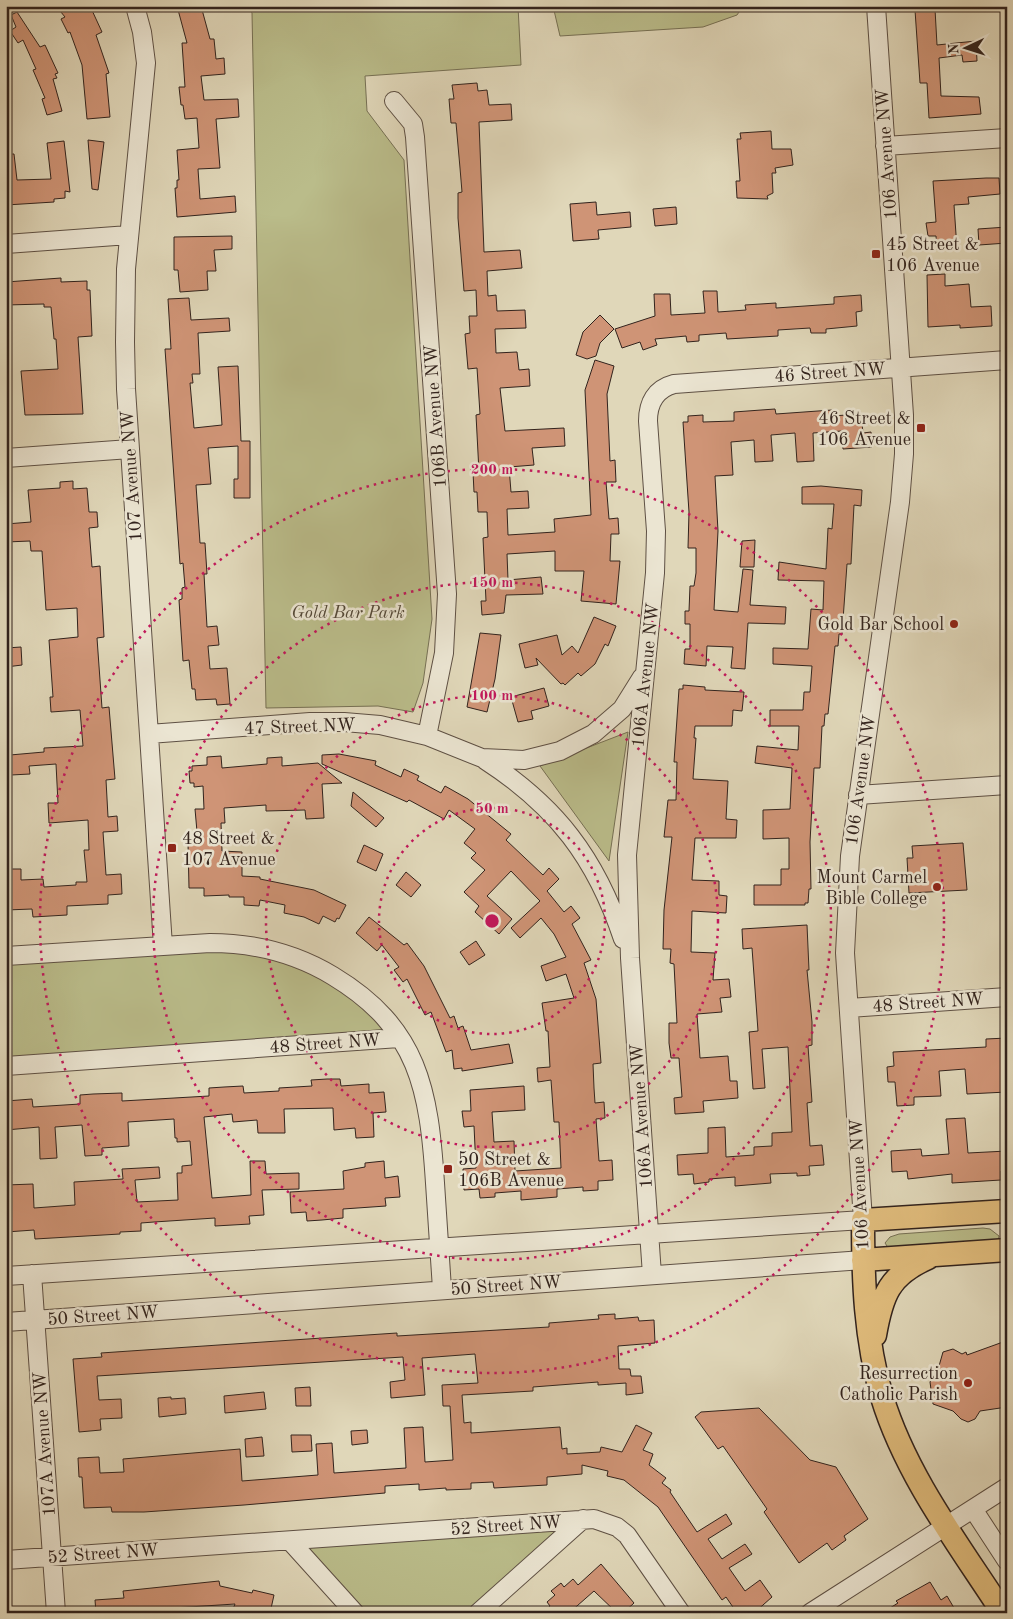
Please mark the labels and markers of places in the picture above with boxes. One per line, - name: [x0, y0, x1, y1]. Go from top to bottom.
- place label: 45 Street & 106 Avenue: [886, 236, 980, 275]
- marker: 45 Street & 106 Avenue: [870, 248, 882, 260]
- place label: 46 Street & 106 Avenue: [817, 410, 911, 449]
- marker: 46 Street & 106 Avenue: [915, 422, 927, 434]
- place label: Gold Bar School: [818, 616, 944, 634]
- marker: Gold Bar School: [948, 618, 960, 630]
- place label: 48 Street & 107 Avenue: [182, 830, 276, 869]
- marker: 48 Street & 107 Avenue: [166, 842, 178, 854]
- place label: Mount Carmel Bible College: [817, 869, 927, 908]
- marker: Mount Carmel Bible College: [931, 881, 943, 893]
- centre of rings: [483, 912, 501, 930]
- place label: 50 Street & 106B Avenue: [458, 1151, 564, 1190]
- marker: 50 Street & 106B Avenue: [442, 1163, 454, 1175]
- place label: Resurrection Catholic Parish: [839, 1365, 958, 1404]
- marker: Resurrection Catholic Parish: [962, 1377, 974, 1389]

